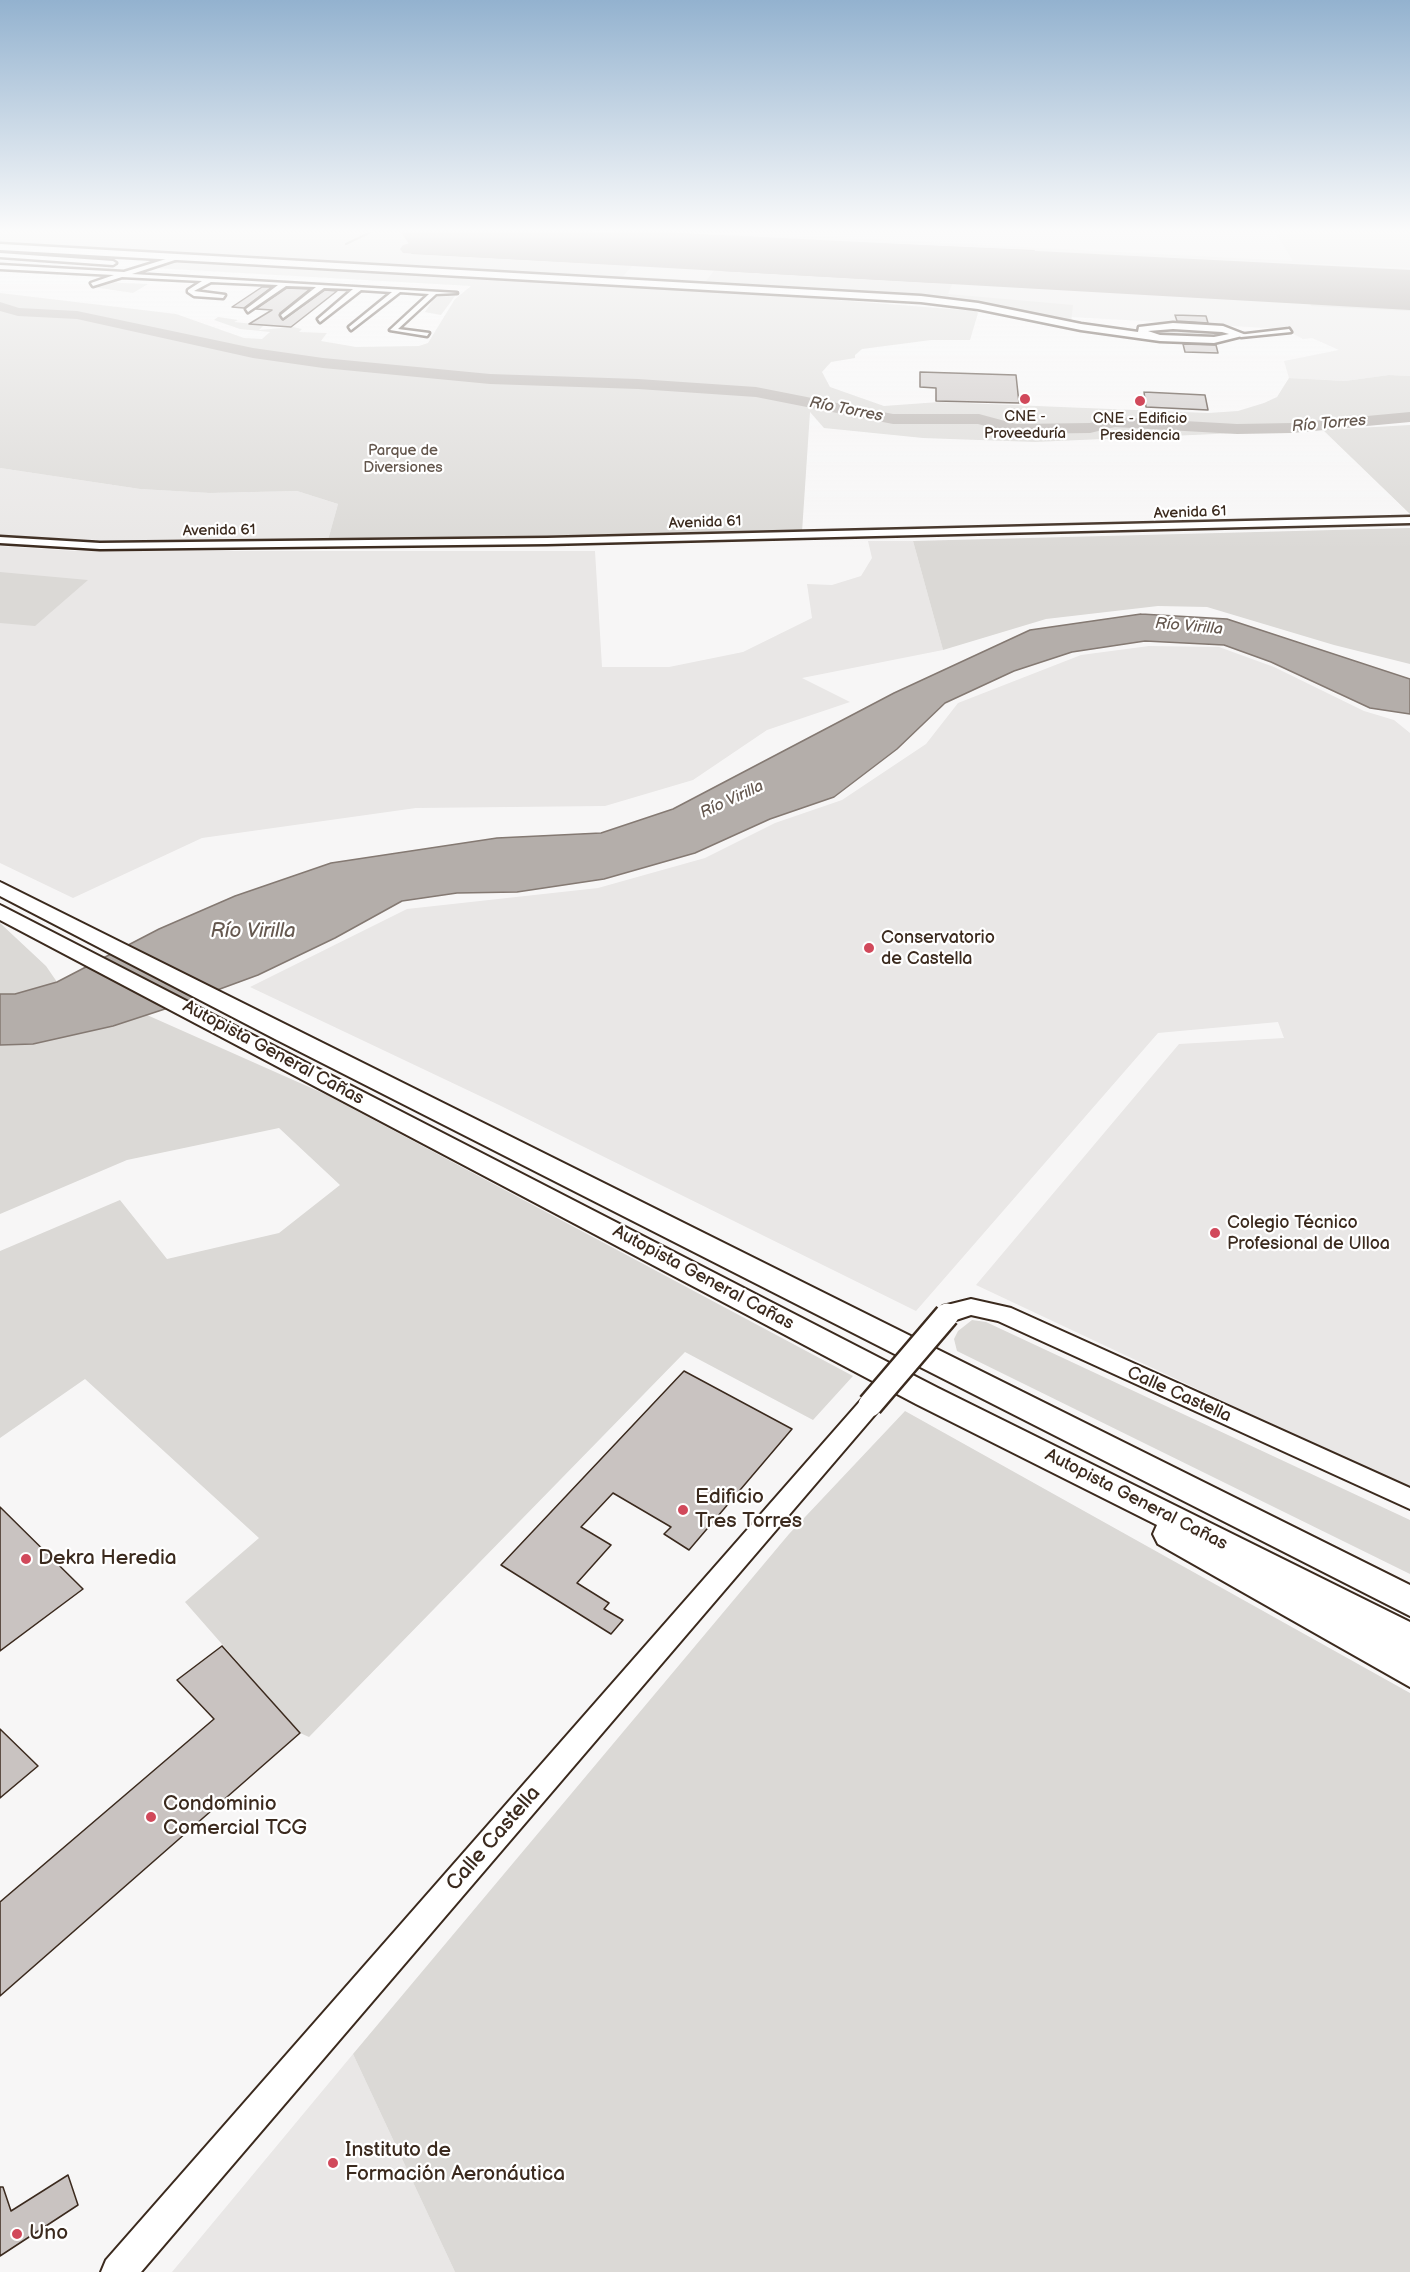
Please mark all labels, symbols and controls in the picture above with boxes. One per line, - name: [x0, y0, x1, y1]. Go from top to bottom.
- marker: CNE - Proveeduría: [1018, 392, 1032, 406]
- water label: Río Torres: [808, 393, 884, 427]
- marker: CNE - Edificio Presidencia: [1133, 394, 1147, 408]
- place label: CNE - Proveeduría: [984, 408, 1066, 443]
- place label: CNE - Edificio Presidencia: [1093, 410, 1187, 445]
- water label: Río Torres: [1291, 411, 1367, 437]
- park label: Parque de Diversiones: [363, 442, 443, 477]
- street label: Avenida 61: [1153, 503, 1227, 523]
- street label: Avenida 61: [668, 513, 742, 533]
- street label: Avenida 61: [182, 521, 256, 541]
- water label: Río Virilla: [1154, 614, 1224, 640]
- water label: Río Virilla: [697, 777, 767, 823]
- water label: Río Virilla: [211, 920, 295, 944]
- place label: Conservatorio de Castella: [881, 927, 995, 970]
- marker: Conservatorio de Castella: [862, 941, 876, 955]
- street label: Autopista General Cañas: [179, 996, 367, 1110]
- place label: Colegio Técnico Profesional de Ulloa: [1227, 1212, 1390, 1254]
- street label: Autopista General Cañas: [609, 1221, 797, 1335]
- marker: Colegio Técnico Profesional de Ulloa: [1208, 1226, 1222, 1240]
- street label: Calle Castella: [1123, 1362, 1235, 1428]
- street label: Autopista General Cañas: [1041, 1445, 1231, 1555]
- place label: Edificio Tres Torres: [695, 1485, 802, 1535]
- marker: Edificio Tres Torres: [676, 1503, 690, 1517]
- place label: Dekra Heredia: [38, 1546, 177, 1572]
- marker: Dekra Heredia: [19, 1552, 33, 1566]
- street label: Calle Castella: [442, 1781, 546, 1897]
- place label: Condominio Comercial TCG: [163, 1792, 307, 1842]
- marker: Condominio Comercial TCG: [144, 1810, 158, 1824]
- place label: Instituto de Formación Aeronáutica: [345, 2138, 565, 2188]
- marker: Instituto de Formación Aeronáutica: [326, 2156, 340, 2170]
- place label: Uno: [29, 2221, 68, 2247]
- marker: Uno: [10, 2227, 24, 2241]

